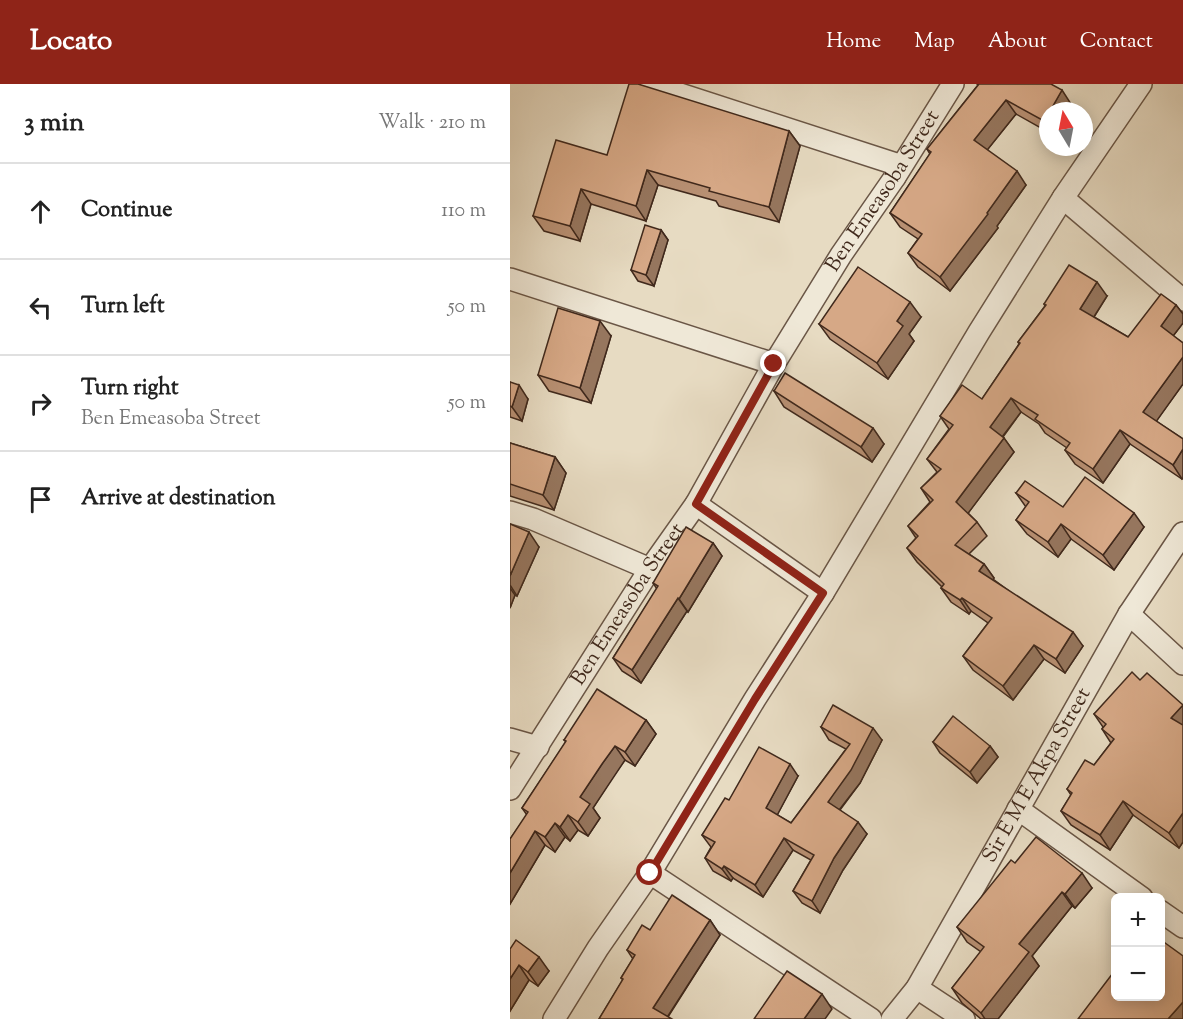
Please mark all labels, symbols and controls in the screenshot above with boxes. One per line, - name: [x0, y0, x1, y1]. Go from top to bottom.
- text: Locato: [30, 22, 112, 62]
- text: Home: [826, 27, 881, 57]
- text: Map: [914, 27, 955, 57]
- text: About: [988, 27, 1047, 57]
- text: Contact: [1080, 27, 1153, 57]
- north arrow: [1039, 102, 1093, 156]
- text: 3 min: [24, 105, 84, 142]
- street label: Ben Emeasoba Street: [819, 105, 948, 278]
- text: Walk · 210 m: [378, 109, 486, 138]
- icon: ahead: [24, 195, 57, 228]
- text: Continue: [81, 195, 172, 227]
- text: 110 m: [441, 197, 486, 226]
- icon: left: [24, 291, 57, 324]
- text: Turn left: [81, 291, 164, 323]
- text: 50 m: [448, 293, 486, 322]
- route end: [760, 350, 786, 376]
- text: Turn right: [81, 373, 178, 405]
- icon: right: [24, 387, 57, 420]
- text: 50 m: [448, 389, 486, 418]
- text: Ben Emeasoba Street: [81, 405, 261, 434]
- icon: arrive: [24, 483, 57, 516]
- text: Arrive at destination: [81, 483, 276, 515]
- street label: Ben Emeasoba Street: [564, 517, 693, 692]
- street label: Sir E M E Akpa Street: [976, 682, 1099, 869]
- route start: [636, 859, 662, 885]
- map controls: [1111, 893, 1165, 1001]
- button: +: [1111, 893, 1165, 947]
- button: −: [1111, 947, 1165, 1001]

